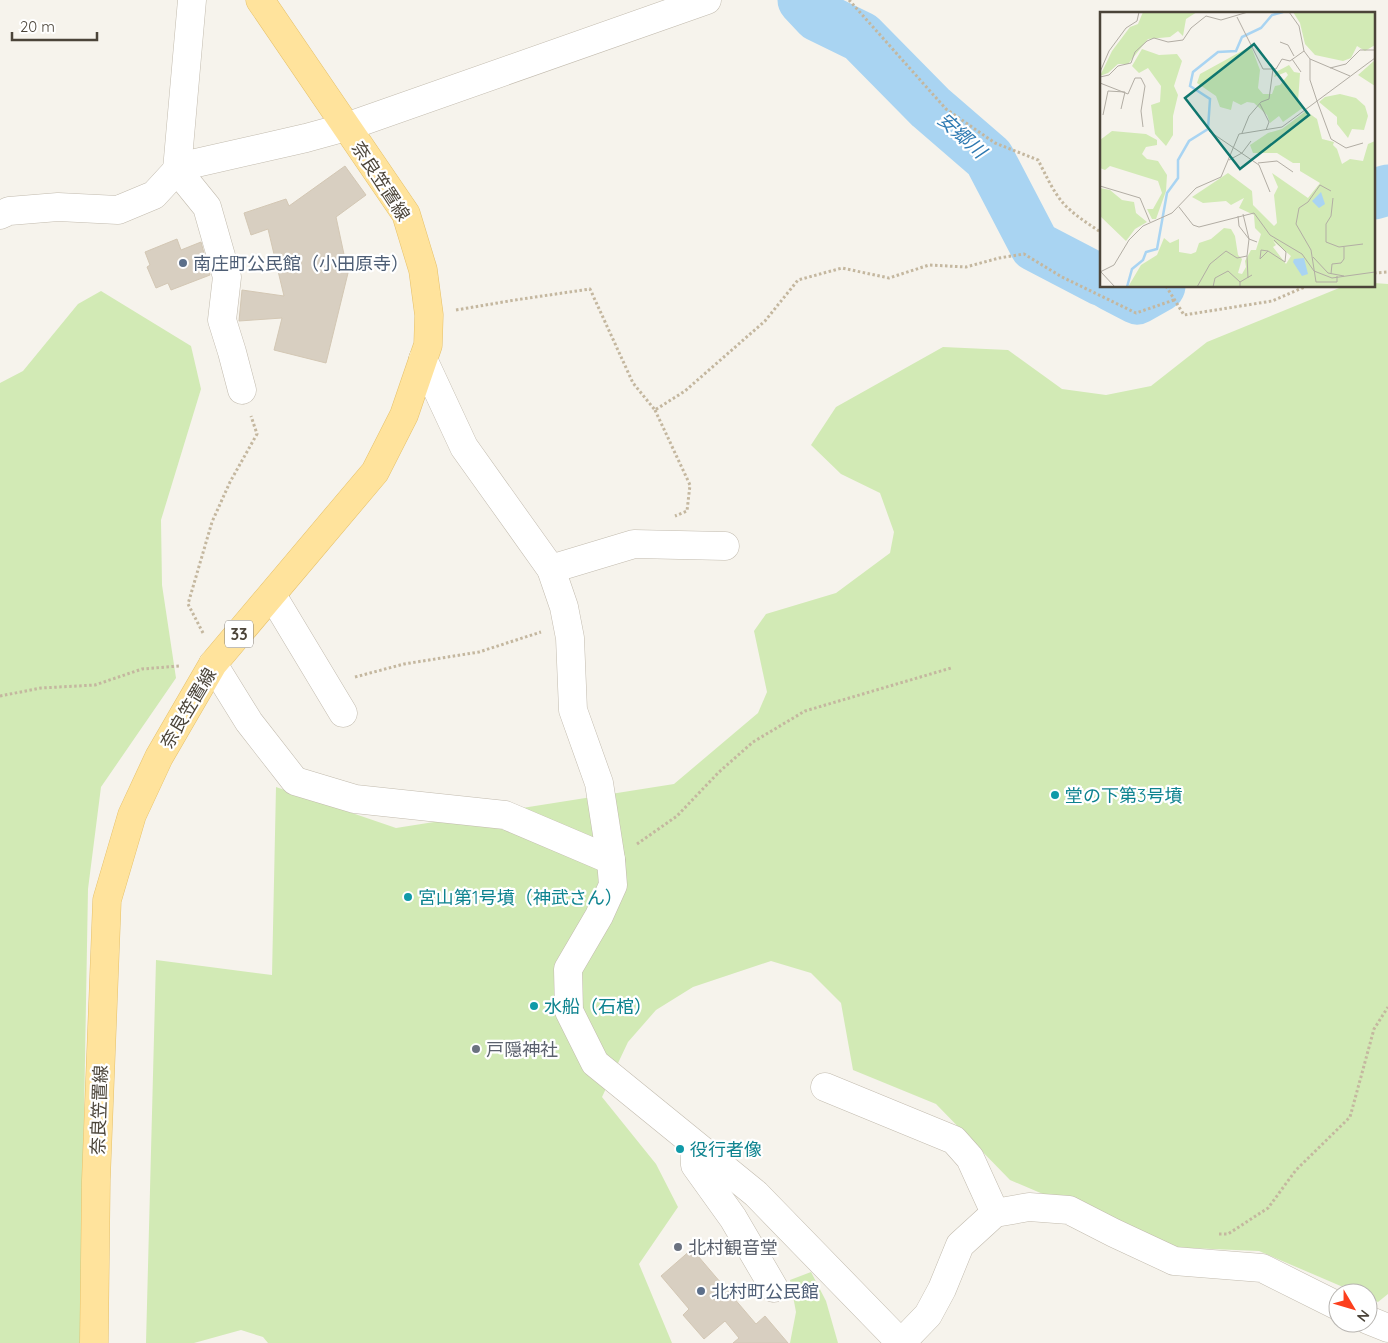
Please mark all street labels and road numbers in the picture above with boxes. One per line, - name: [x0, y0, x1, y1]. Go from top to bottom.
- street label: 奈良笠置線: [347, 137, 415, 225]
- road number: 33: [225, 620, 253, 648]
- street label: 奈良笠置線: [155, 664, 221, 752]
- street label: 奈良笠置線: [86, 1065, 112, 1155]

